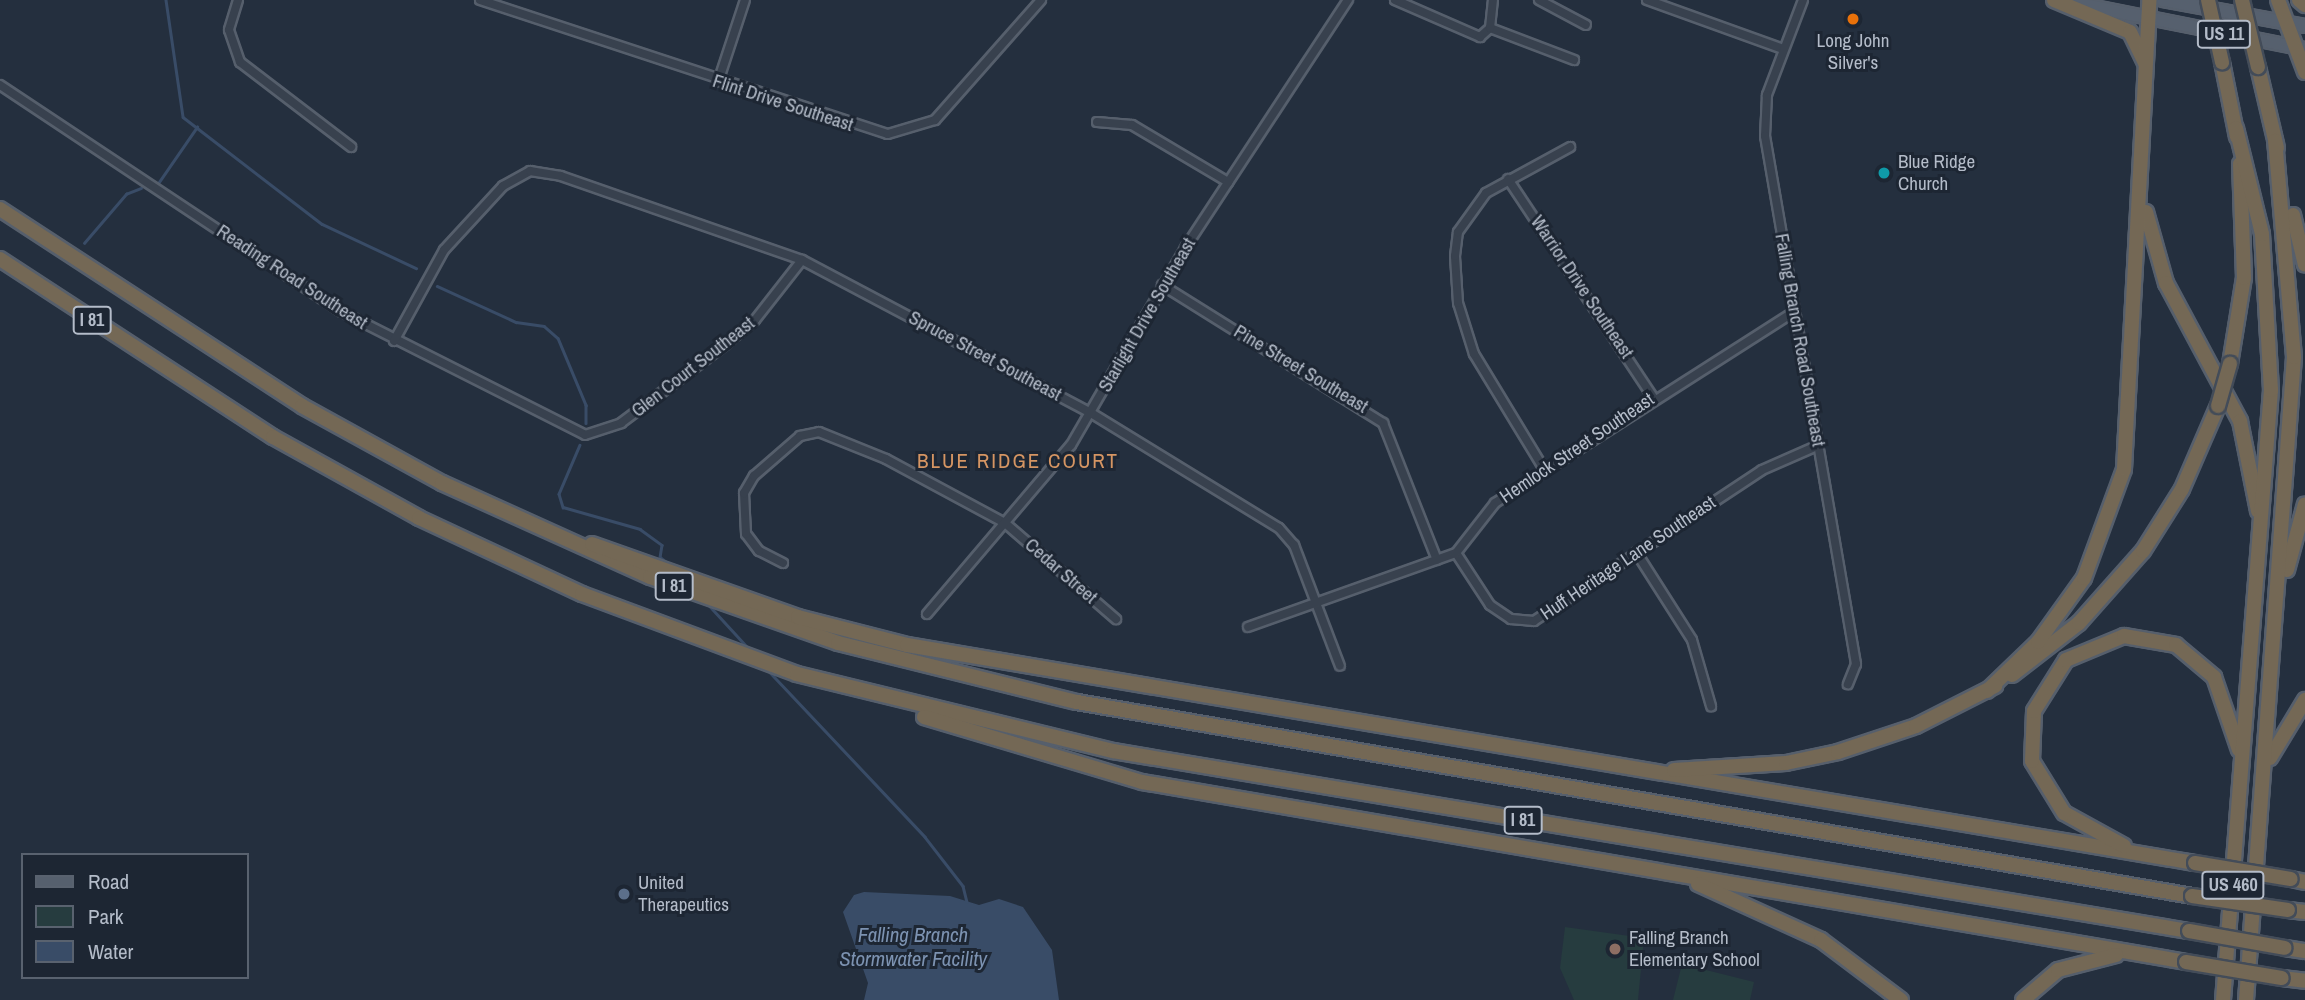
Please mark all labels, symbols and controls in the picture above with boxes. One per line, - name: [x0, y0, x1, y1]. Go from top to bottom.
- marker: Long John Silver's: [1845, 11, 1861, 27]
- road number: US 11: [2196, 19, 2252, 48]
- place label: Long John Silver's: [1817, 30, 1889, 74]
- street label: Flint Drive Southeast: [710, 70, 856, 136]
- place label: Blue Ridge Church: [1898, 151, 1975, 195]
- marker: Blue Ridge Church: [1876, 165, 1892, 181]
- street label: Warrior Drive Southeast: [1526, 211, 1638, 363]
- street label: Reading Road Southeast: [212, 220, 372, 334]
- street label: Falling Branch Road Southeast: [1770, 232, 1830, 448]
- street label: Starlight Drive Southeast: [1094, 234, 1200, 396]
- road number: I 81: [71, 306, 113, 334]
- street label: Spruce Street Southeast: [905, 306, 1065, 406]
- street label: Glen Court Southeast: [627, 312, 759, 422]
- street label: Pine Street Southeast: [1230, 320, 1372, 418]
- street label: Hemlock Street Southeast: [1496, 388, 1658, 508]
- district label: BLUE RIDGE COURT: [919, 448, 1117, 474]
- street label: Huff Heritage Lane Southeast: [1536, 491, 1720, 625]
- street label: Cedar Street: [1020, 533, 1102, 609]
- road number: I 81: [653, 572, 695, 600]
- road number: I 81: [1502, 806, 1544, 834]
- legend: [21, 853, 248, 979]
- text: Road: [88, 867, 129, 896]
- road number: US 460: [2200, 870, 2266, 900]
- place label: United Therapeutics: [638, 872, 729, 916]
- marker: United Therapeutics: [616, 886, 632, 902]
- text: Park: [88, 902, 123, 931]
- water label: Falling Branch Stormwater Facility: [839, 922, 987, 972]
- place label: Falling Branch Elementary School: [1629, 927, 1760, 971]
- text: Water: [88, 937, 133, 966]
- marker: Falling Branch Elementary School: [1607, 941, 1623, 957]

